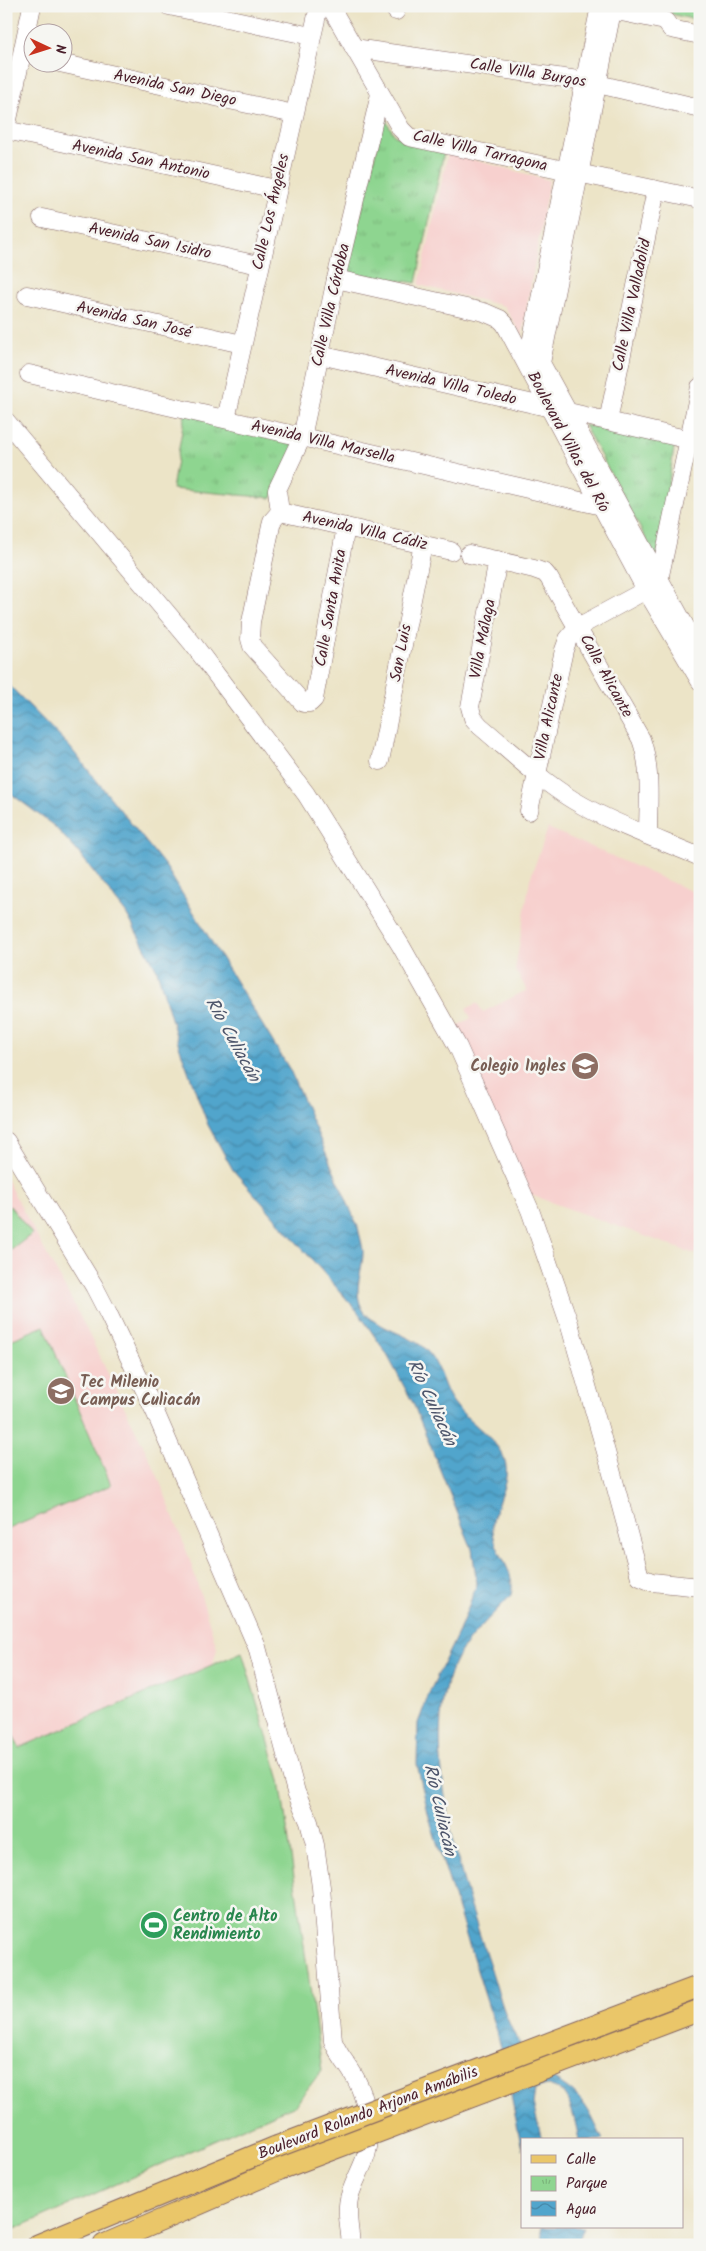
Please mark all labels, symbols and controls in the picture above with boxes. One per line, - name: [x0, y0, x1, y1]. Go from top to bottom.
- north arrow: [22, 22, 72, 72]
- text: N: [49, 44, 71, 54]
- street label: Calle Villa Burgos: [468, 51, 588, 95]
- street label: Avenida San Diego: [111, 63, 239, 113]
- street label: Calle Villa Tarragona: [410, 123, 550, 179]
- street label: Avenida San Antonio: [70, 133, 212, 187]
- street label: Calle Los Ángeles: [245, 151, 297, 273]
- street label: Avenida San Isidro: [86, 216, 214, 266]
- street label: Calle Villa Valladolid: [606, 235, 658, 374]
- street label: Calle Villa Córdoba: [305, 241, 357, 369]
- street label: Avenida San José: [74, 295, 195, 346]
- street label: Avenida Villa Toledo: [383, 358, 519, 412]
- street label: Boulevard Villas del Río: [520, 367, 616, 517]
- street label: Avenida Villa Marsella: [249, 413, 397, 471]
- street label: Avenida Villa Cádiz: [300, 504, 430, 558]
- street label: Calle Santa Anita: [308, 547, 354, 669]
- street label: Villa Málaga: [463, 597, 503, 681]
- street label: San Luis: [383, 622, 419, 684]
- street label: Calle Alicante: [573, 629, 639, 723]
- street label: Villa Alicante: [528, 671, 570, 763]
- water label: Río Culiacán: [197, 992, 268, 1089]
- school or university icon: Colegio Ingles: [570, 1051, 600, 1081]
- place label: Colegio Ingles: [470, 1054, 567, 1079]
- water label: Río Culiacán: [398, 1355, 464, 1452]
- place label: Tec Milenio Campus Culiacán: [80, 1370, 200, 1413]
- school or university icon: Tec Milenio Campus Culiacán: [46, 1376, 76, 1406]
- water label: Río Culiacán: [414, 1762, 464, 1860]
- place label: Centro de Alto Rendimiento: [173, 1904, 277, 1947]
- sports icon: Centro de Alto Rendimiento: [139, 1910, 169, 1940]
- street label: Boulevard Rolando Arjona Amábilis: [254, 2059, 482, 2167]
- legend: [521, 2138, 684, 2228]
- text: Calle: [566, 2148, 596, 2172]
- text: Parque: [566, 2172, 607, 2196]
- text: Agua: [566, 2198, 597, 2222]

